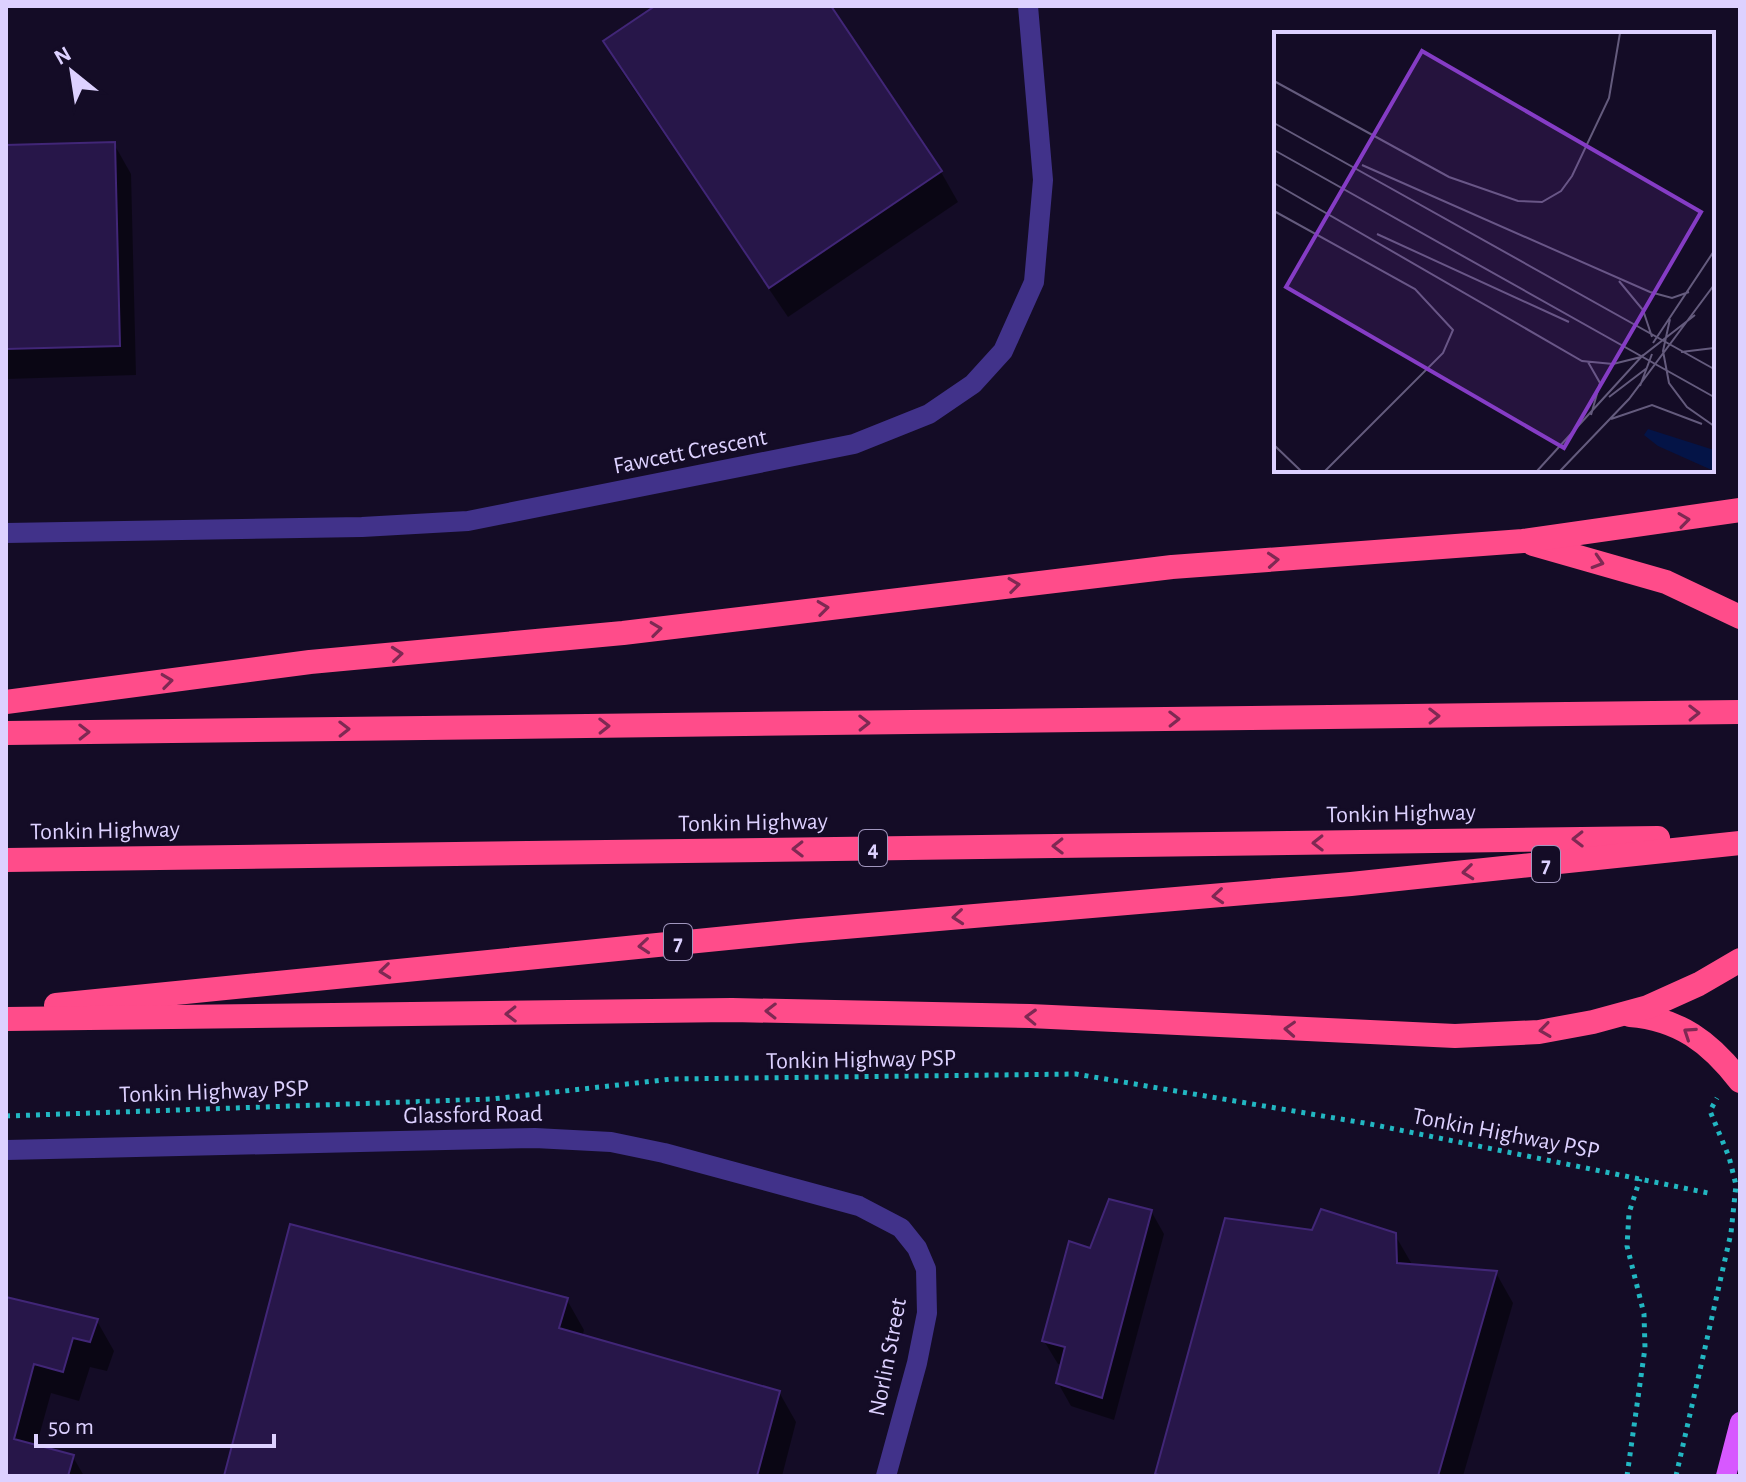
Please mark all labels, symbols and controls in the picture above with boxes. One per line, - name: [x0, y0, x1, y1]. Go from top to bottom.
- north arrow: [32, 32, 112, 112]
- inset map: [1274, 32, 1714, 472]
- text: N: [50, 42, 75, 69]
- street label: Fawcett Crescent: [611, 425, 769, 479]
- one-way arrow: [1677, 512, 1691, 529]
- one-way arrow: [1267, 552, 1280, 569]
- one-way arrow: [1591, 553, 1605, 569]
- one-way arrow: [1008, 577, 1021, 594]
- one-way arrow: [817, 600, 830, 617]
- one-way arrow: [649, 621, 663, 638]
- one-way arrow: [391, 646, 404, 663]
- one-way arrow: [160, 673, 174, 690]
- one-way arrow: [1688, 704, 1701, 721]
- one-way arrow: [1428, 707, 1441, 725]
- one-way arrow: [1168, 710, 1181, 728]
- one-way arrow: [858, 714, 871, 732]
- one-way arrow: [598, 717, 611, 735]
- one-way arrow: [338, 720, 351, 738]
- one-way arrow: [78, 723, 91, 741]
- street label: Tonkin Highway: [1326, 801, 1476, 827]
- street label: Tonkin Highway: [678, 810, 828, 836]
- street label: Tonkin Highway: [30, 818, 180, 844]
- road number: 4: [859, 830, 887, 866]
- one-way arrow: [1571, 830, 1584, 848]
- one-way arrow: [1311, 834, 1324, 851]
- one-way arrow: [1051, 837, 1064, 855]
- one-way arrow: [791, 841, 804, 858]
- road number: 7: [1532, 846, 1560, 882]
- one-way arrow: [1461, 863, 1474, 880]
- one-way arrow: [1211, 887, 1224, 904]
- one-way arrow: [951, 909, 964, 926]
- road number: 7: [664, 924, 692, 960]
- one-way arrow: [637, 937, 650, 954]
- one-way arrow: [378, 962, 391, 979]
- one-way arrow: [764, 1002, 777, 1020]
- one-way arrow: [504, 1005, 517, 1023]
- one-way arrow: [1024, 1008, 1037, 1025]
- one-way arrow: [1283, 1021, 1296, 1038]
- one-way arrow: [1539, 1021, 1552, 1038]
- one-way arrow: [1683, 1028, 1697, 1043]
- street label: Tonkin Highway PSP: [766, 1046, 956, 1074]
- street label: Tonkin Highway PSP: [119, 1077, 309, 1107]
- street label: Glassford Road: [403, 1102, 543, 1128]
- street label: Tonkin Highway PSP: [1410, 1104, 1601, 1164]
- street label: Norlin Street: [865, 1296, 911, 1418]
- scale bar: [36, 1398, 274, 1448]
- text: 50 m: [48, 1415, 94, 1439]

